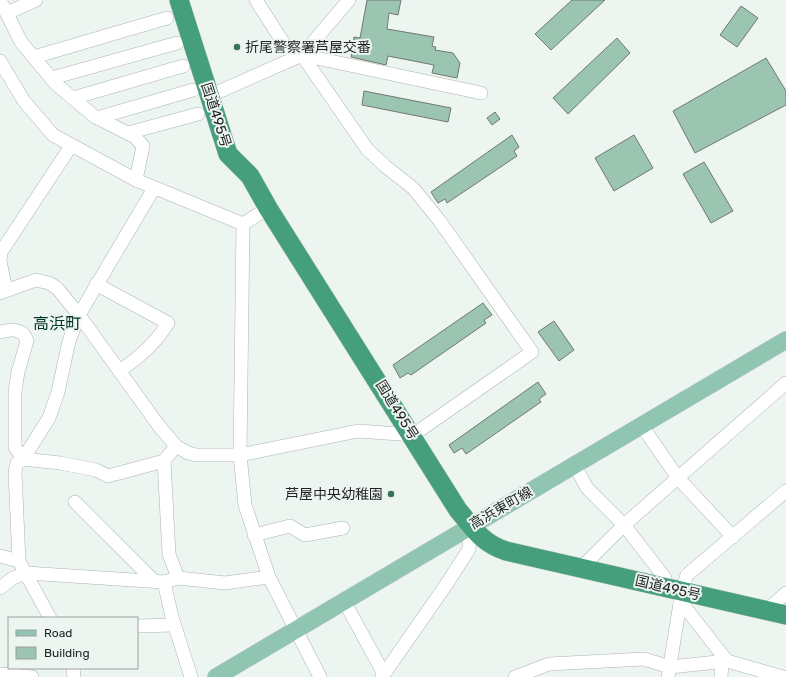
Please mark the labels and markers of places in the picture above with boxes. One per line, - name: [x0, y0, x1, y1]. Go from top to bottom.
- place label: 折尾警察署芦屋交番: [245, 39, 371, 56]
- marker: 折尾警察署芦屋交番: [232, 42, 242, 52]
- place label: 芦屋中央幼稚園: [285, 486, 383, 503]
- marker: 芦屋中央幼稚園: [386, 489, 396, 499]

